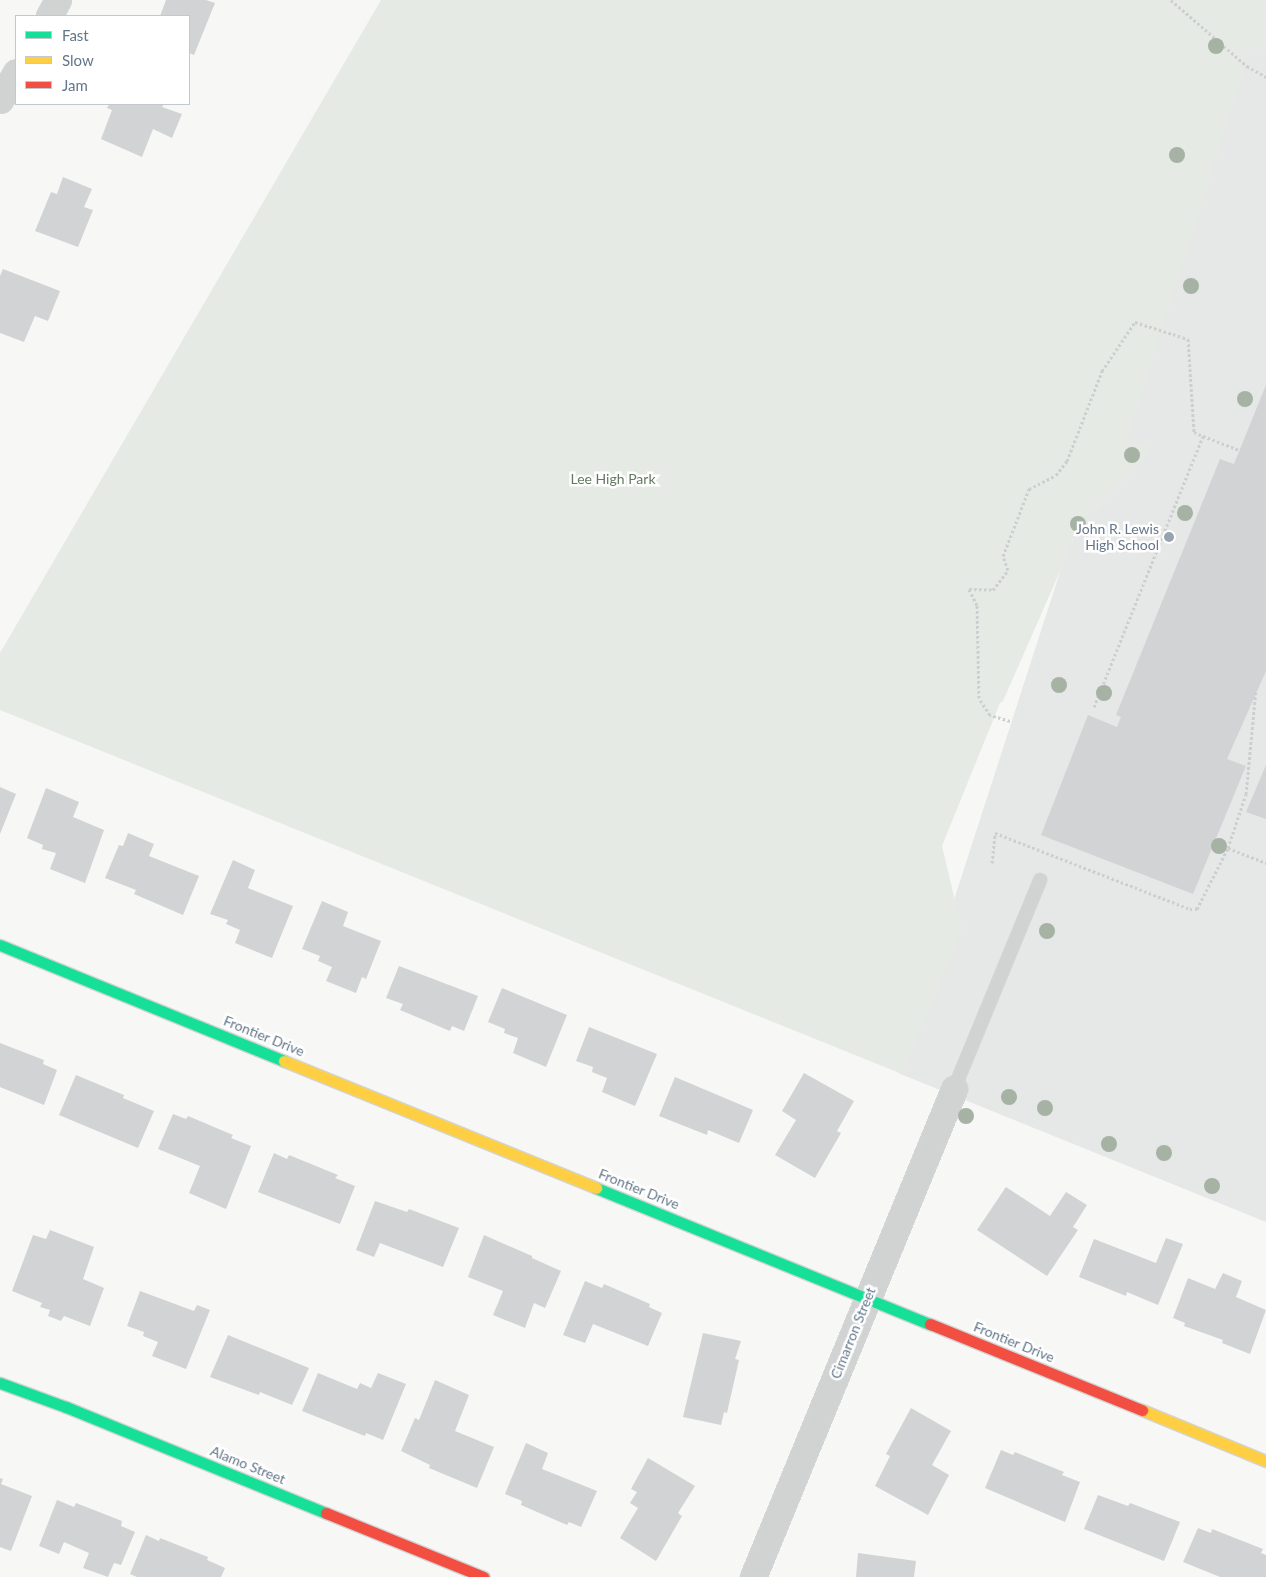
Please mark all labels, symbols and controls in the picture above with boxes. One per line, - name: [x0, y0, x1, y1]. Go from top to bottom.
- legend: [15, 15, 190, 105]
- text: Fast: [62, 26, 89, 44]
- text: Slow: [62, 51, 94, 69]
- text: Jam: [62, 76, 88, 94]
- park label: Lee High Park: [570, 471, 656, 487]
- place label: John R. Lewis High School: [1076, 521, 1159, 554]
- marker: John R. Lewis High School: [1163, 531, 1175, 543]
- street label: Frontier Drive: [221, 1012, 307, 1060]
- street label: Frontier Drive: [596, 1165, 682, 1213]
- street label: Cimarron Street: [827, 1285, 879, 1381]
- street label: Frontier Drive: [971, 1318, 1057, 1366]
- street label: Alamo Street: [208, 1442, 288, 1488]

